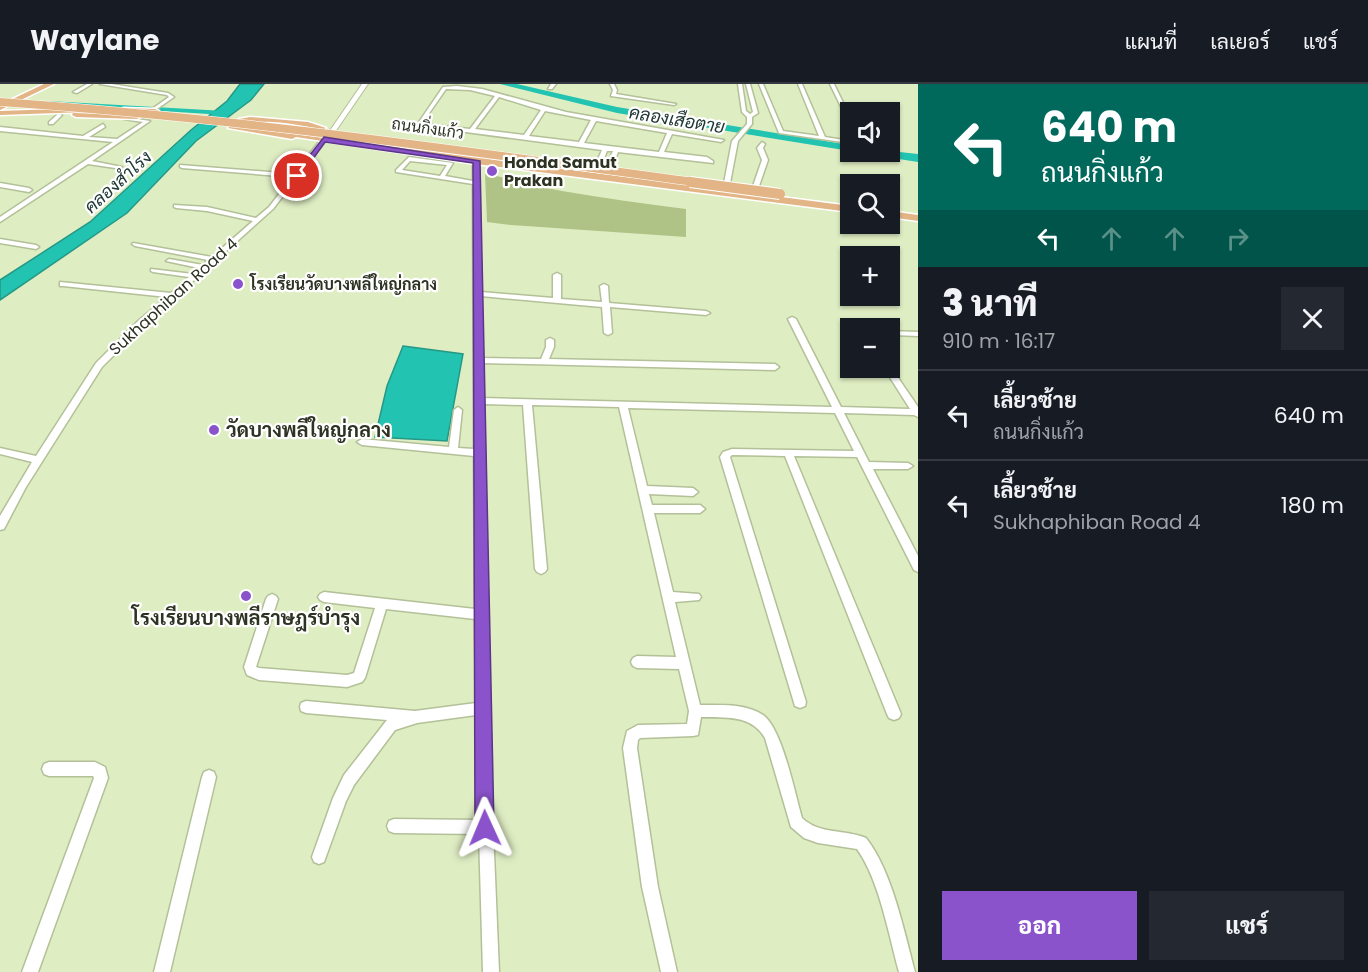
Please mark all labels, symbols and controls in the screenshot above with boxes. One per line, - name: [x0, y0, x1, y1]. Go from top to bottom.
- text: Waylane: [30, 21, 160, 60]
- text: แผนที่: [1125, 27, 1177, 56]
- text: เลเยอร์: [1210, 27, 1270, 56]
- text: แชร์: [1303, 27, 1338, 56]
- text: 640 m: [1041, 98, 1177, 157]
- water label: คลองเสือตาย: [627, 100, 727, 139]
- map controls: [840, 102, 900, 378]
- button: sound: [840, 102, 900, 162]
- icon: left: [942, 108, 1020, 186]
- street label: ถนนกิ่งแก้ว: [390, 110, 466, 145]
- water label: คลองสำโรง: [78, 145, 157, 219]
- pin: [271, 150, 322, 201]
- place label: Honda Samut Prakan: [504, 151, 617, 192]
- text: ถนนกิ่งแก้ว: [1041, 154, 1164, 191]
- icon: arrive: [280, 159, 313, 192]
- marker: Honda Samut Prakan: [485, 164, 499, 178]
- button: search: [840, 174, 900, 234]
- icon: left: [1032, 222, 1065, 255]
- icon: ahead: [1095, 222, 1128, 255]
- icon: ahead: [1158, 222, 1191, 255]
- icon: right: [1221, 222, 1254, 255]
- street label: Sukhaphiban Road 4: [104, 232, 243, 360]
- button: +: [840, 246, 900, 306]
- place label: โรงเรียนวัดบางพลีใหญ่กลาง: [249, 273, 437, 296]
- marker: โรงเรียนวัดบางพลีใหญ่กลาง: [231, 277, 245, 291]
- text: 3 นาที: [942, 278, 1038, 329]
- button: close: [1281, 287, 1344, 350]
- button: −: [840, 318, 900, 378]
- text: 910 m · 16:17: [942, 327, 1055, 355]
- text: เลี้ยวซ้าย: [993, 385, 1077, 416]
- icon: left: [942, 399, 975, 432]
- text: 640 m: [1274, 400, 1344, 431]
- place label: วัดบางพลีใหญ่กลาง: [226, 416, 391, 444]
- text: ถนนกิ่งแก้ว: [993, 418, 1084, 446]
- marker: วัดบางพลีใหญ่กลาง: [207, 423, 221, 437]
- text: เลี้ยวซ้าย: [993, 475, 1077, 506]
- icon: left: [942, 489, 975, 522]
- text: 180 m: [1281, 490, 1344, 521]
- text: Sukhaphiban Road 4: [993, 508, 1201, 536]
- marker: โรงเรียนบางพลีราษฎร์บำรุง: [239, 589, 253, 603]
- place label: โรงเรียนบางพลีราษฎร์บำรุง: [131, 604, 360, 633]
- position arrow: [453, 796, 517, 860]
- button: ออก: [942, 891, 1137, 960]
- button: แชร์: [1149, 891, 1344, 960]

